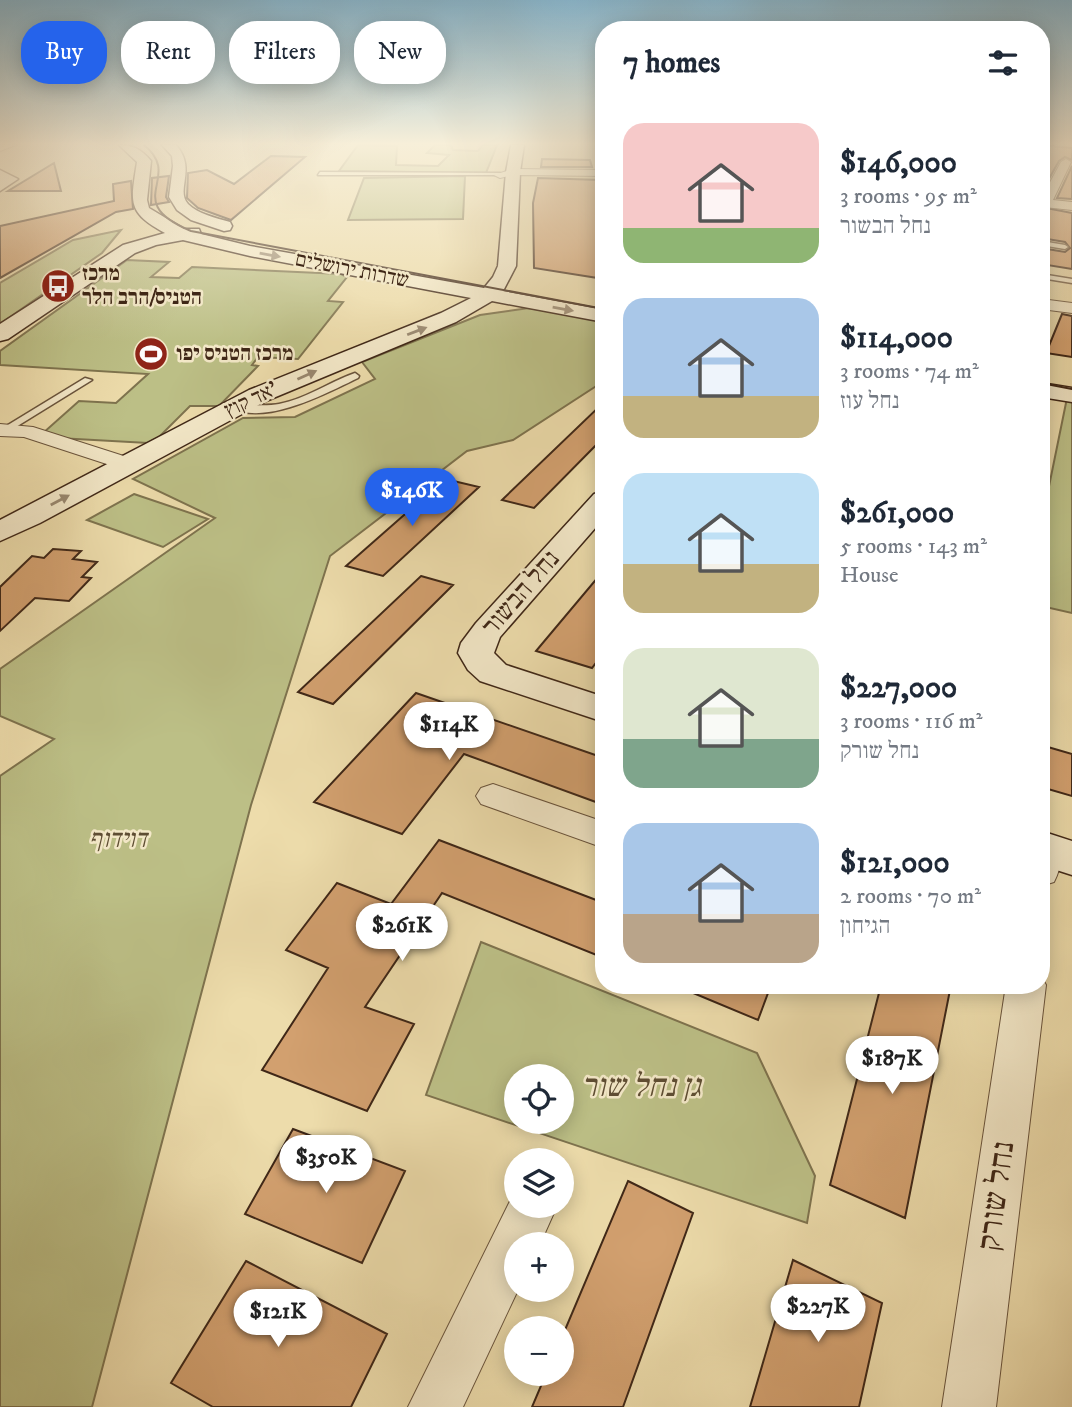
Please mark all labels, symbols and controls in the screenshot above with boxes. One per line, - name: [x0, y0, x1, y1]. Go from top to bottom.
- chip: Buy: [21, 21, 107, 84]
- chip: Rent: [121, 21, 215, 84]
- chip: Filters: [229, 21, 340, 84]
- chip: New: [354, 21, 446, 84]
- icon: filters: [984, 44, 1022, 82]
- text: 7 homes: [623, 45, 720, 82]
- text: $146,000: [840, 145, 957, 182]
- icon: home: [679, 151, 763, 235]
- text: 3 rooms · 95 m²: [840, 182, 977, 211]
- text: נחל הבשור: [840, 212, 931, 241]
- street label: שדרות ירושלים: [293, 246, 411, 294]
- one-way arrow: [259, 249, 281, 260]
- place label: מרכז הטניס/הרב הלר: [82, 261, 202, 311]
- bus stop icon: מרכז הטניס/הרב הלר: [39, 267, 77, 305]
- one-way arrow: [552, 304, 574, 315]
- text: $114,000: [840, 320, 953, 357]
- one-way arrow: [406, 325, 427, 336]
- icon: home: [679, 326, 763, 410]
- sports icon: מרכז הטניס יפו: [132, 335, 170, 373]
- place label: מרכז הטניס יפו: [176, 341, 293, 367]
- text: 3 rooms · 74 m²: [840, 357, 979, 386]
- one-way arrow: [297, 369, 317, 381]
- street label: אד קוץ': [220, 376, 282, 424]
- text: נחל עוז: [840, 387, 899, 416]
- pin: $146K: [363, 468, 461, 528]
- text: $146K: [381, 476, 443, 505]
- one-way arrow: [50, 494, 70, 506]
- text: $261,000: [840, 495, 954, 532]
- icon: home: [679, 501, 763, 585]
- text: 5 rooms · 143 m²: [840, 532, 987, 561]
- street label: נחל הבשור: [475, 543, 567, 643]
- text: House: [840, 561, 898, 590]
- text: $227,000: [840, 670, 957, 707]
- icon: home: [679, 676, 763, 760]
- pin: $114K: [400, 702, 498, 762]
- text: 3 rooms · 116 m²: [840, 707, 983, 736]
- text: $114K: [420, 710, 478, 739]
- text: נחל שורק: [840, 737, 919, 766]
- park label: דוידוף: [89, 823, 150, 856]
- text: $121,000: [840, 845, 950, 882]
- icon: home: [679, 851, 763, 935]
- text: 2 rooms · 70 m²: [840, 882, 981, 911]
- pin: $261K: [353, 904, 451, 963]
- text: $261K: [372, 911, 432, 940]
- text: הגיחון: [840, 912, 890, 941]
- pin: $187K: [843, 1036, 941, 1096]
- text: $187K: [862, 1044, 922, 1073]
- map controls: [504, 1064, 574, 1386]
- button: locate: [504, 1064, 574, 1134]
- park label: גן נחל שור: [581, 1067, 703, 1107]
- pin: $350K: [277, 1136, 375, 1195]
- street label: נחל שורק: [970, 1139, 1024, 1253]
- text: $350K: [295, 1143, 357, 1172]
- button: layers: [504, 1148, 574, 1218]
- button: +: [504, 1232, 574, 1302]
- pin: $227K: [769, 1284, 867, 1344]
- pin: $121K: [229, 1290, 327, 1349]
- text: $227K: [787, 1292, 849, 1321]
- text: $121K: [250, 1297, 306, 1326]
- button: −: [504, 1316, 574, 1386]

